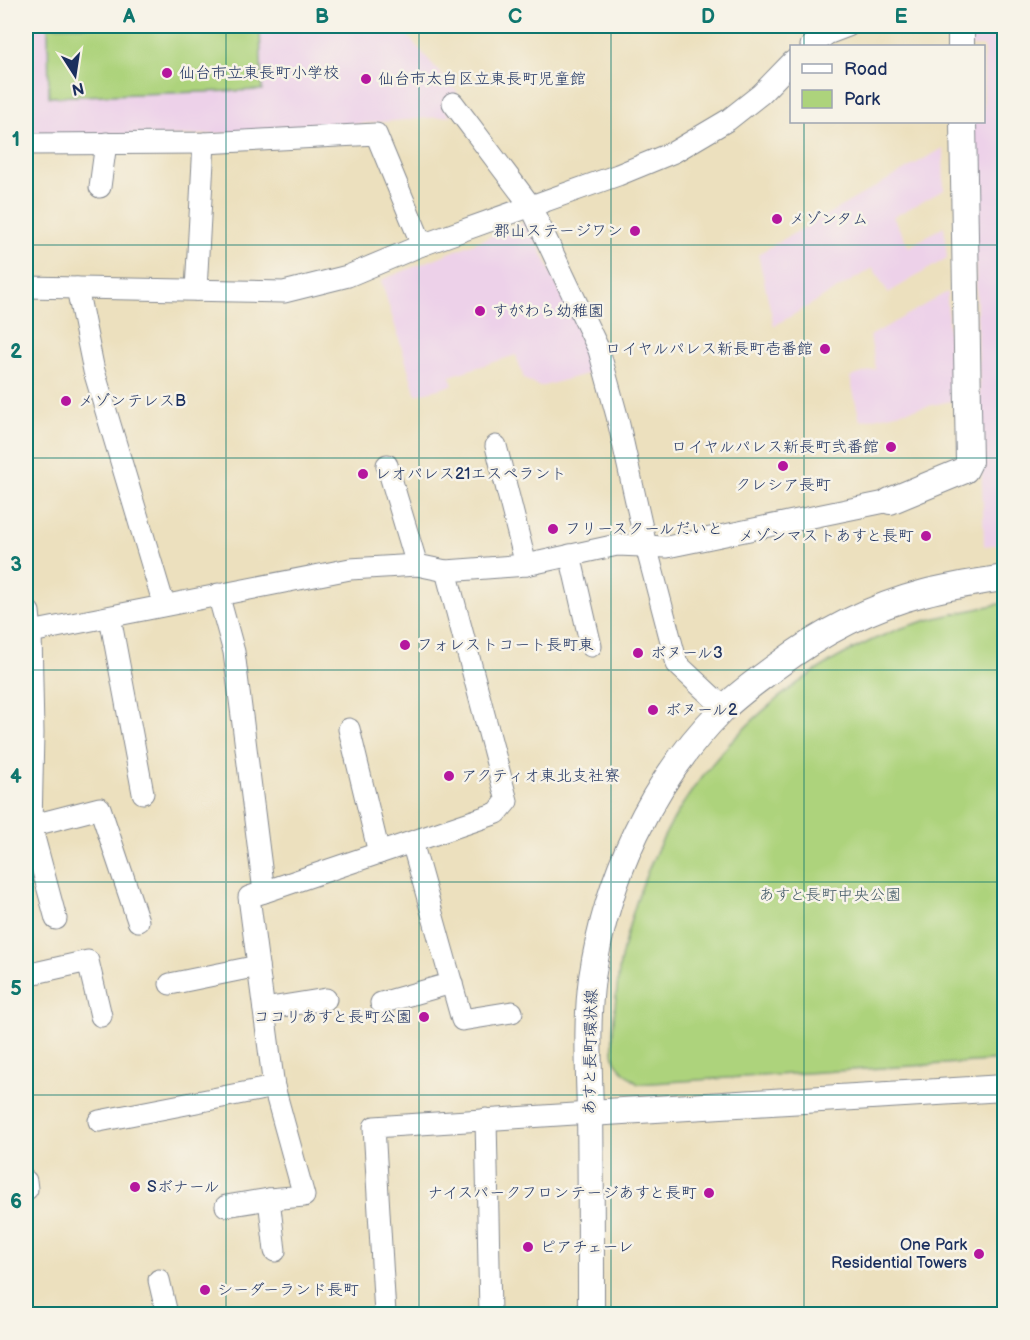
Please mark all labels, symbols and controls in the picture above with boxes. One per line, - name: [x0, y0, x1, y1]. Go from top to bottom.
- text: A: [122, 5, 136, 29]
- text: B: [315, 5, 329, 29]
- text: C: [508, 5, 522, 29]
- text: D: [701, 5, 715, 29]
- text: E: [895, 5, 908, 29]
- north arrow: [45, 45, 105, 105]
- legend: [790, 45, 985, 123]
- text: Road: [844, 59, 888, 80]
- place label: 仙台市立東長町小学校: [179, 64, 339, 83]
- marker: 仙台市立東長町小学校: [160, 66, 174, 80]
- place label: 仙台市太白区立東長町児童館: [378, 70, 586, 89]
- marker: 仙台市太白区立東長町児童館: [359, 72, 373, 86]
- text: N: [70, 78, 86, 99]
- text: Park: [844, 89, 880, 110]
- text: 1: [12, 128, 20, 152]
- place label: メゾンタム: [789, 210, 868, 229]
- marker: メゾンタム: [770, 212, 784, 226]
- place label: 郡山ステージワン: [494, 222, 623, 241]
- marker: 郡山ステージワン: [628, 224, 642, 238]
- place label: すがわら幼稚園: [492, 302, 604, 321]
- marker: すがわら幼稚園: [473, 304, 487, 318]
- text: 2: [10, 340, 22, 364]
- place label: ロイヤルパレス新長町壱番館: [605, 340, 813, 359]
- marker: ロイヤルパレス新長町壱番館: [818, 342, 832, 356]
- place label: メゾンテレスB: [78, 392, 186, 411]
- marker: メゾンテレスB: [59, 394, 73, 408]
- place label: ロイヤルパレス新長町弐番館: [671, 438, 879, 457]
- marker: ロイヤルパレス新長町弐番館: [884, 440, 898, 454]
- marker: クレシア長町: [776, 459, 790, 473]
- place label: レオパレス21エスペラント: [375, 465, 566, 484]
- marker: レオパレス21エスペラント: [356, 467, 370, 481]
- place label: クレシア長町: [735, 476, 831, 495]
- place label: フリースクールだいと: [565, 520, 723, 539]
- marker: フリースクールだいと: [546, 522, 560, 536]
- place label: メゾンマストあすと長町: [738, 527, 914, 546]
- marker: メゾンマストあすと長町: [919, 529, 933, 543]
- text: 3: [10, 553, 22, 577]
- place label: フォレストコート長町東: [417, 636, 594, 655]
- marker: フォレストコート長町東: [398, 638, 412, 652]
- place label: ボヌール3: [650, 644, 723, 663]
- marker: ボヌール3: [631, 646, 645, 660]
- place label: ボヌール2: [665, 701, 738, 720]
- marker: ボヌール2: [646, 703, 660, 717]
- text: 4: [10, 765, 22, 789]
- place label: アクティオ東北支社寮: [461, 767, 620, 786]
- marker: アクティオ東北支社寮: [442, 769, 456, 783]
- park label: あすと長町中央公園: [759, 886, 901, 905]
- text: 5: [10, 977, 22, 1001]
- street label: あすと長町環状線: [580, 989, 602, 1115]
- place label: ココリあすと長町公園: [254, 1008, 412, 1027]
- marker: ココリあすと長町公園: [417, 1010, 431, 1024]
- place label: Sボナール: [147, 1178, 220, 1197]
- marker: Sボナール: [128, 1180, 142, 1194]
- place label: ナイスパークフロンテージあすと長町: [427, 1184, 697, 1203]
- marker: ナイスパークフロンテージあすと長町: [702, 1186, 716, 1200]
- text: 6: [10, 1190, 22, 1214]
- place label: One Park Residential Towers: [831, 1236, 967, 1273]
- place label: ピアチェーレ: [540, 1238, 634, 1257]
- marker: ピアチェーレ: [521, 1240, 535, 1254]
- marker: One Park Residential Towers: [972, 1247, 986, 1261]
- place label: シーダーランド長町: [217, 1281, 359, 1300]
- marker: シーダーランド長町: [198, 1283, 212, 1297]

